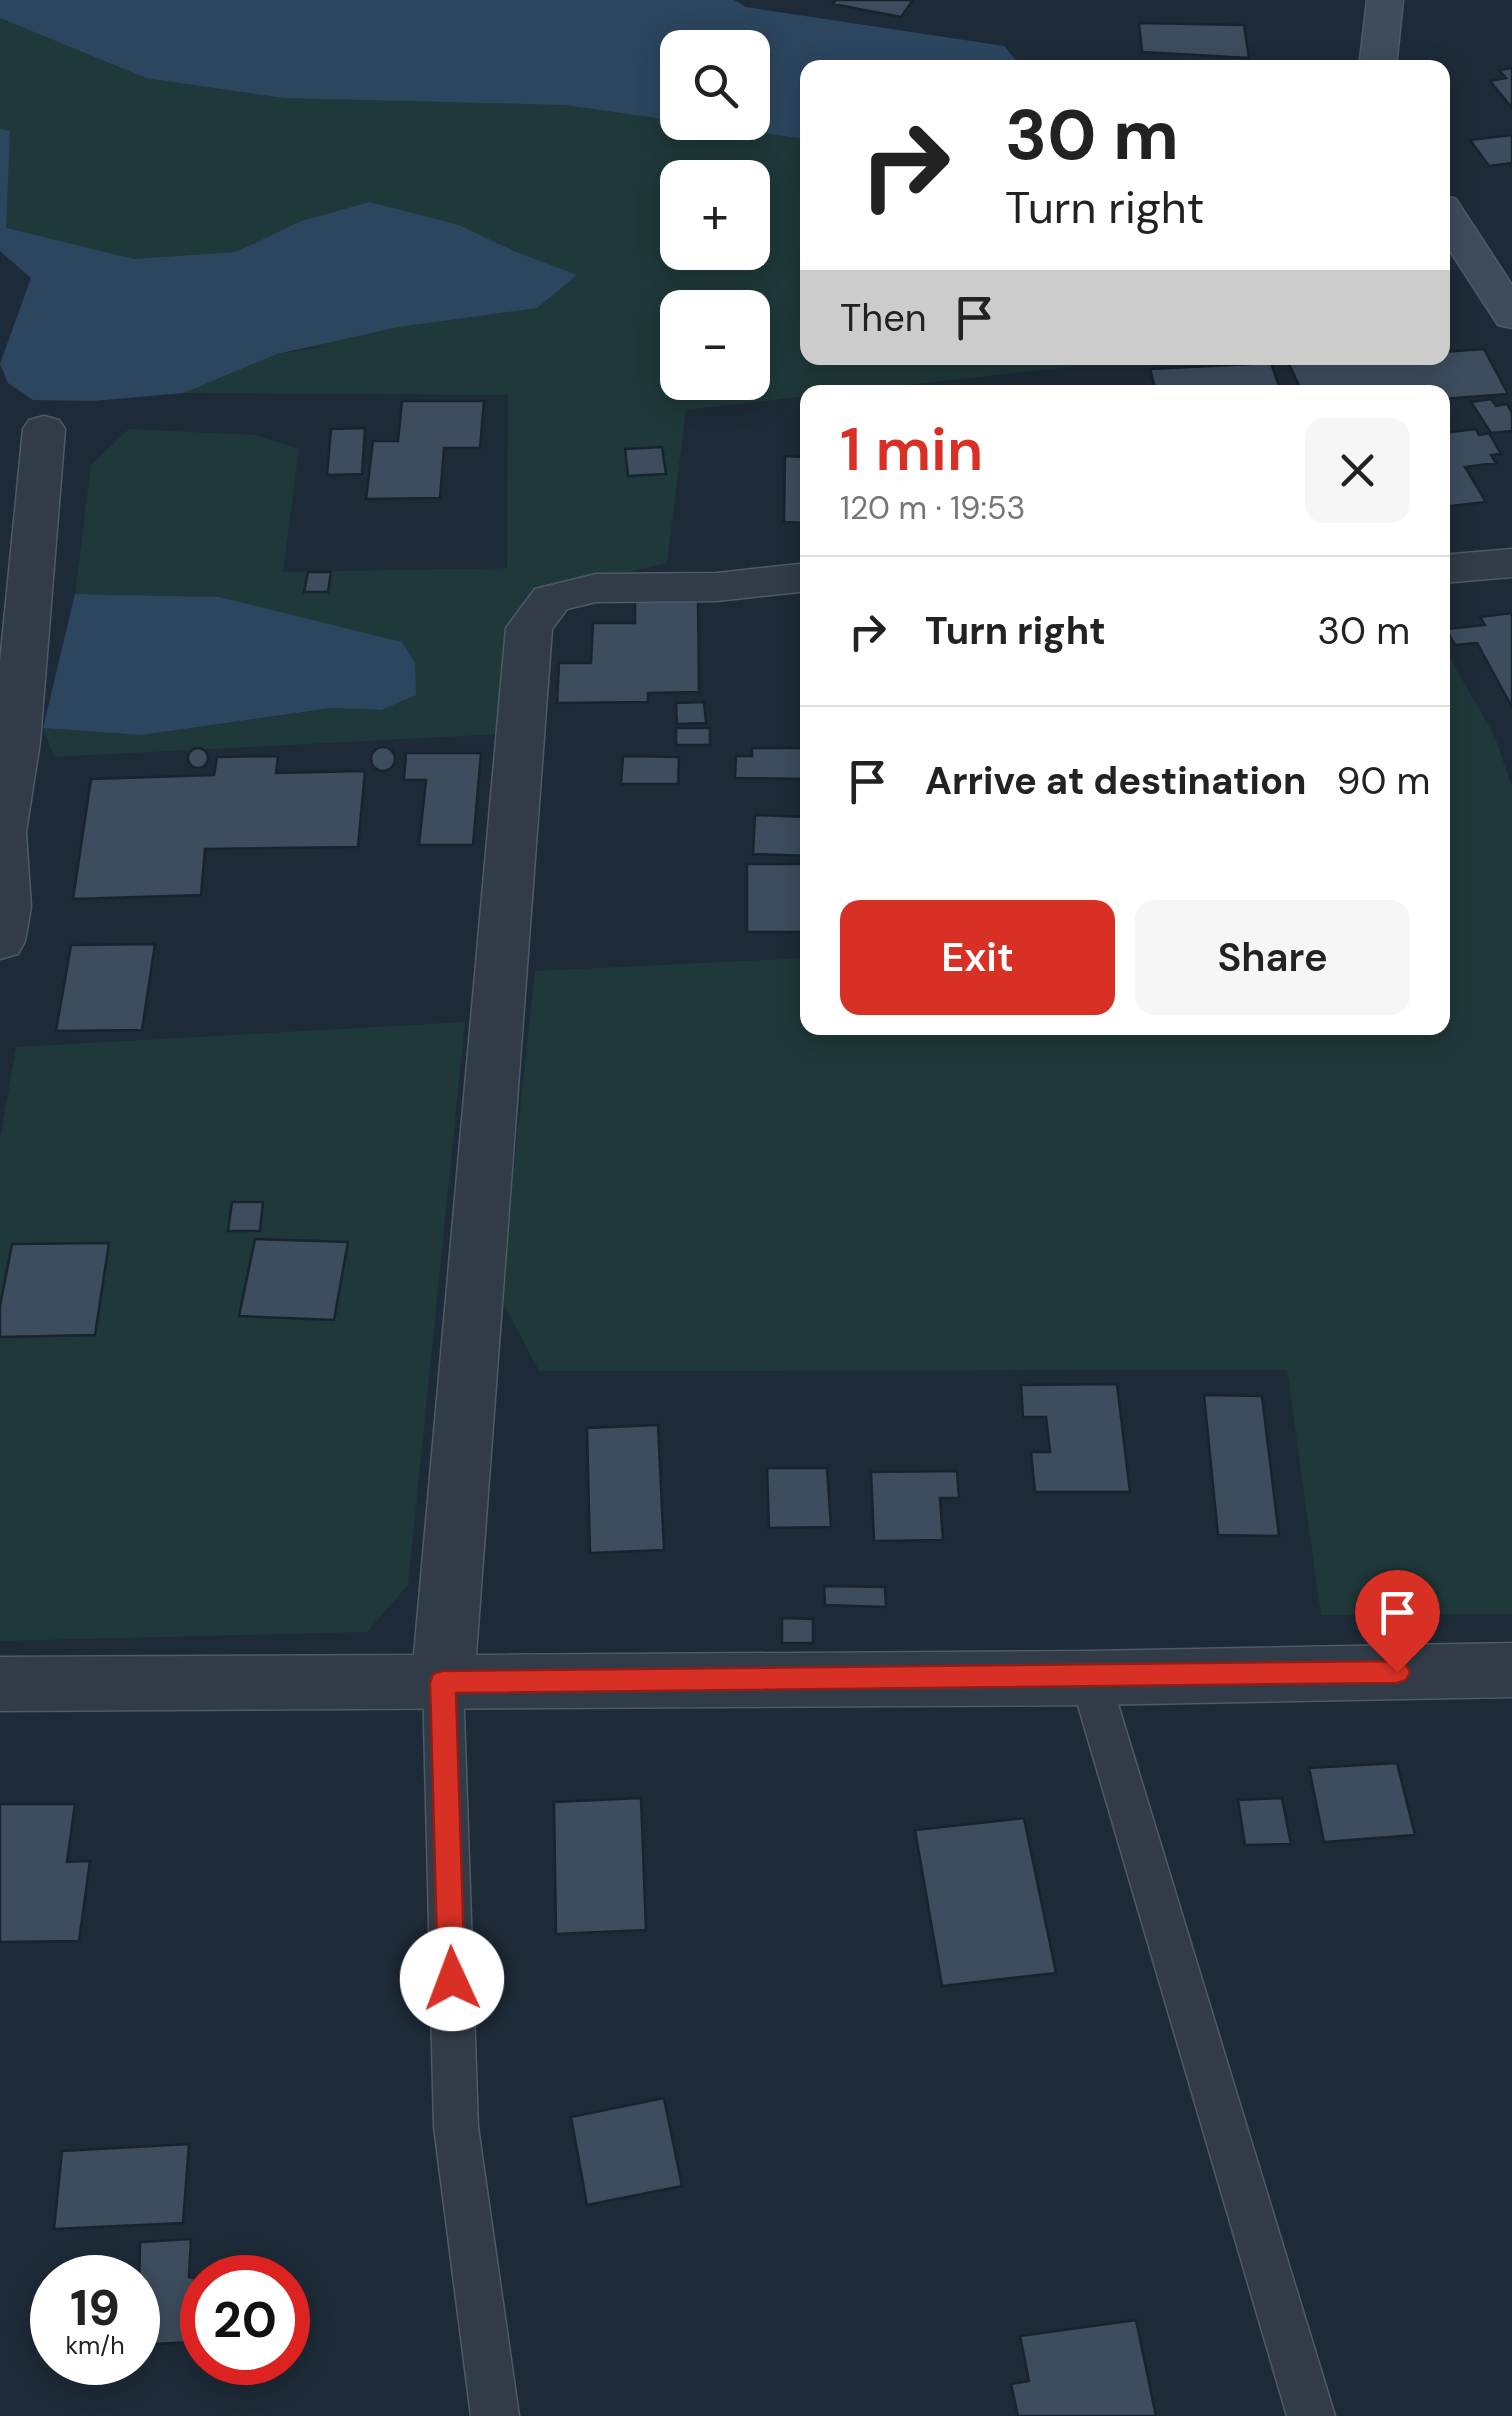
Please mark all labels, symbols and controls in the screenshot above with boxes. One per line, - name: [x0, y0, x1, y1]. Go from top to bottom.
- map controls: [660, 30, 770, 400]
- button: search: [660, 30, 770, 140]
- text: 30 m: [1005, 90, 1179, 181]
- icon: right: [840, 100, 970, 230]
- button: +: [660, 160, 770, 270]
- text: Turn right: [1005, 178, 1204, 237]
- button: −: [660, 290, 770, 400]
- icon: arrive: [947, 290, 1002, 345]
- text: Then: [840, 293, 927, 343]
- text: 1 min: [840, 410, 983, 489]
- button: close: [1305, 418, 1410, 523]
- text: 120 m · 19:53: [840, 487, 1025, 529]
- icon: right: [840, 604, 895, 659]
- text: Turn right: [925, 606, 1106, 656]
- text: 30 m: [1318, 606, 1410, 656]
- icon: arrive: [840, 754, 895, 809]
- text: Arrive at destination: [925, 756, 1307, 806]
- text: 90 m: [1337, 756, 1430, 806]
- button: Exit: [840, 900, 1115, 1015]
- button: Share: [1135, 900, 1410, 1015]
- pin: [1355, 1570, 1440, 1673]
- icon: arrive: [1370, 1585, 1425, 1640]
- position arrow: [400, 1927, 504, 2031]
- speed limit sign: 20: [180, 2255, 310, 2385]
- text: 19: [70, 2275, 120, 2341]
- text: km/h: [65, 2329, 125, 2362]

